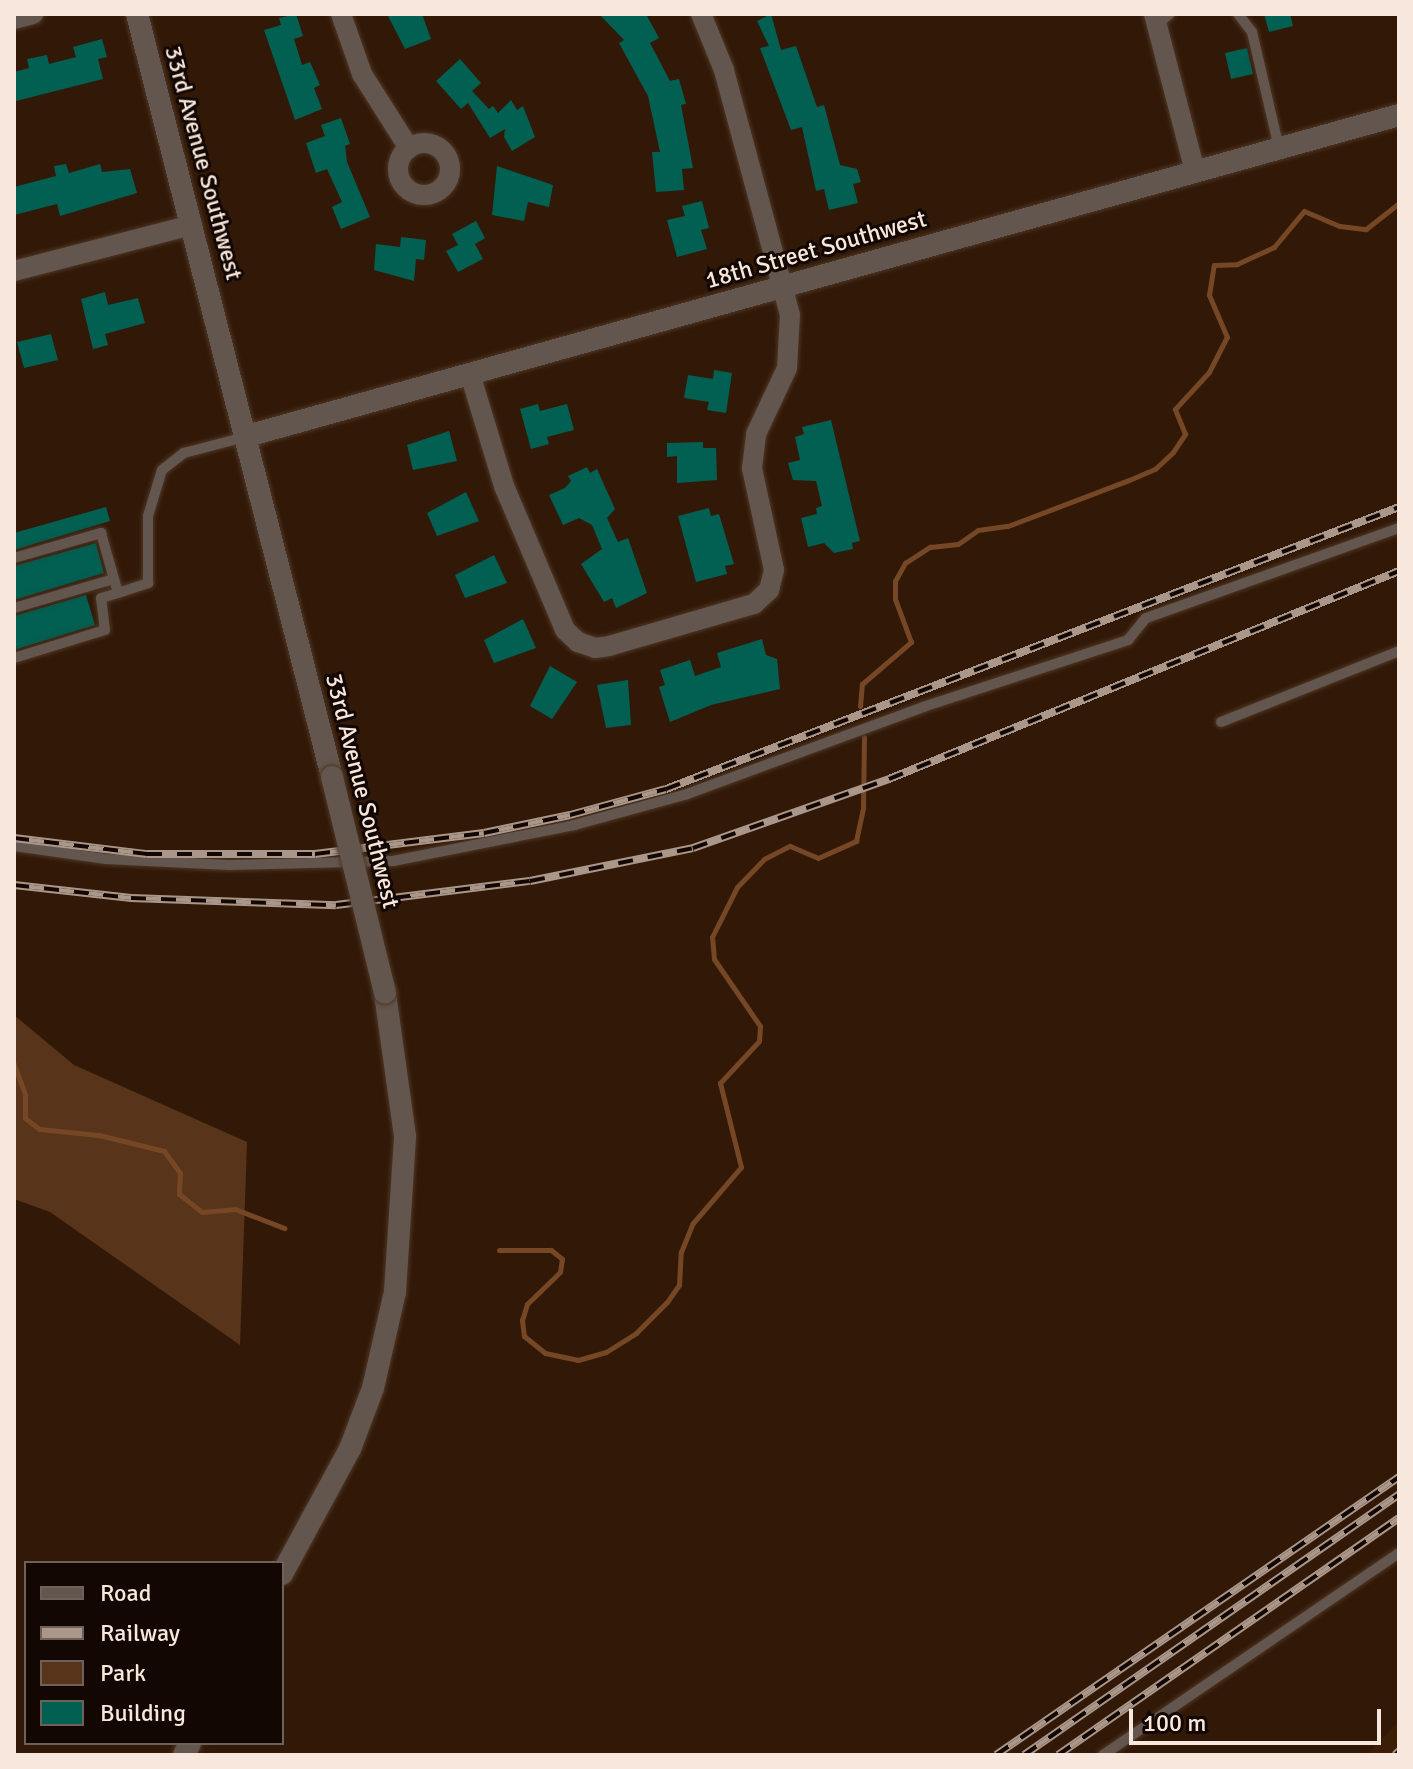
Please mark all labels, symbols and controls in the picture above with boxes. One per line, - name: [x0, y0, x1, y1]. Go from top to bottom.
- street label: 33rd Avenue Southwest: [158, 43, 248, 283]
- street label: 18th Street Southwest: [702, 205, 930, 295]
- street label: 33rd Avenue Southwest: [319, 671, 405, 911]
- legend: [24, 1561, 284, 1745]
- text: Road: [100, 1578, 151, 1608]
- text: Railway: [100, 1618, 180, 1648]
- text: Park: [100, 1658, 146, 1688]
- scale bar: [1133, 1693, 1385, 1743]
- text: Building: [100, 1698, 186, 1728]
- text: 100 m: [1143, 1708, 1206, 1738]

